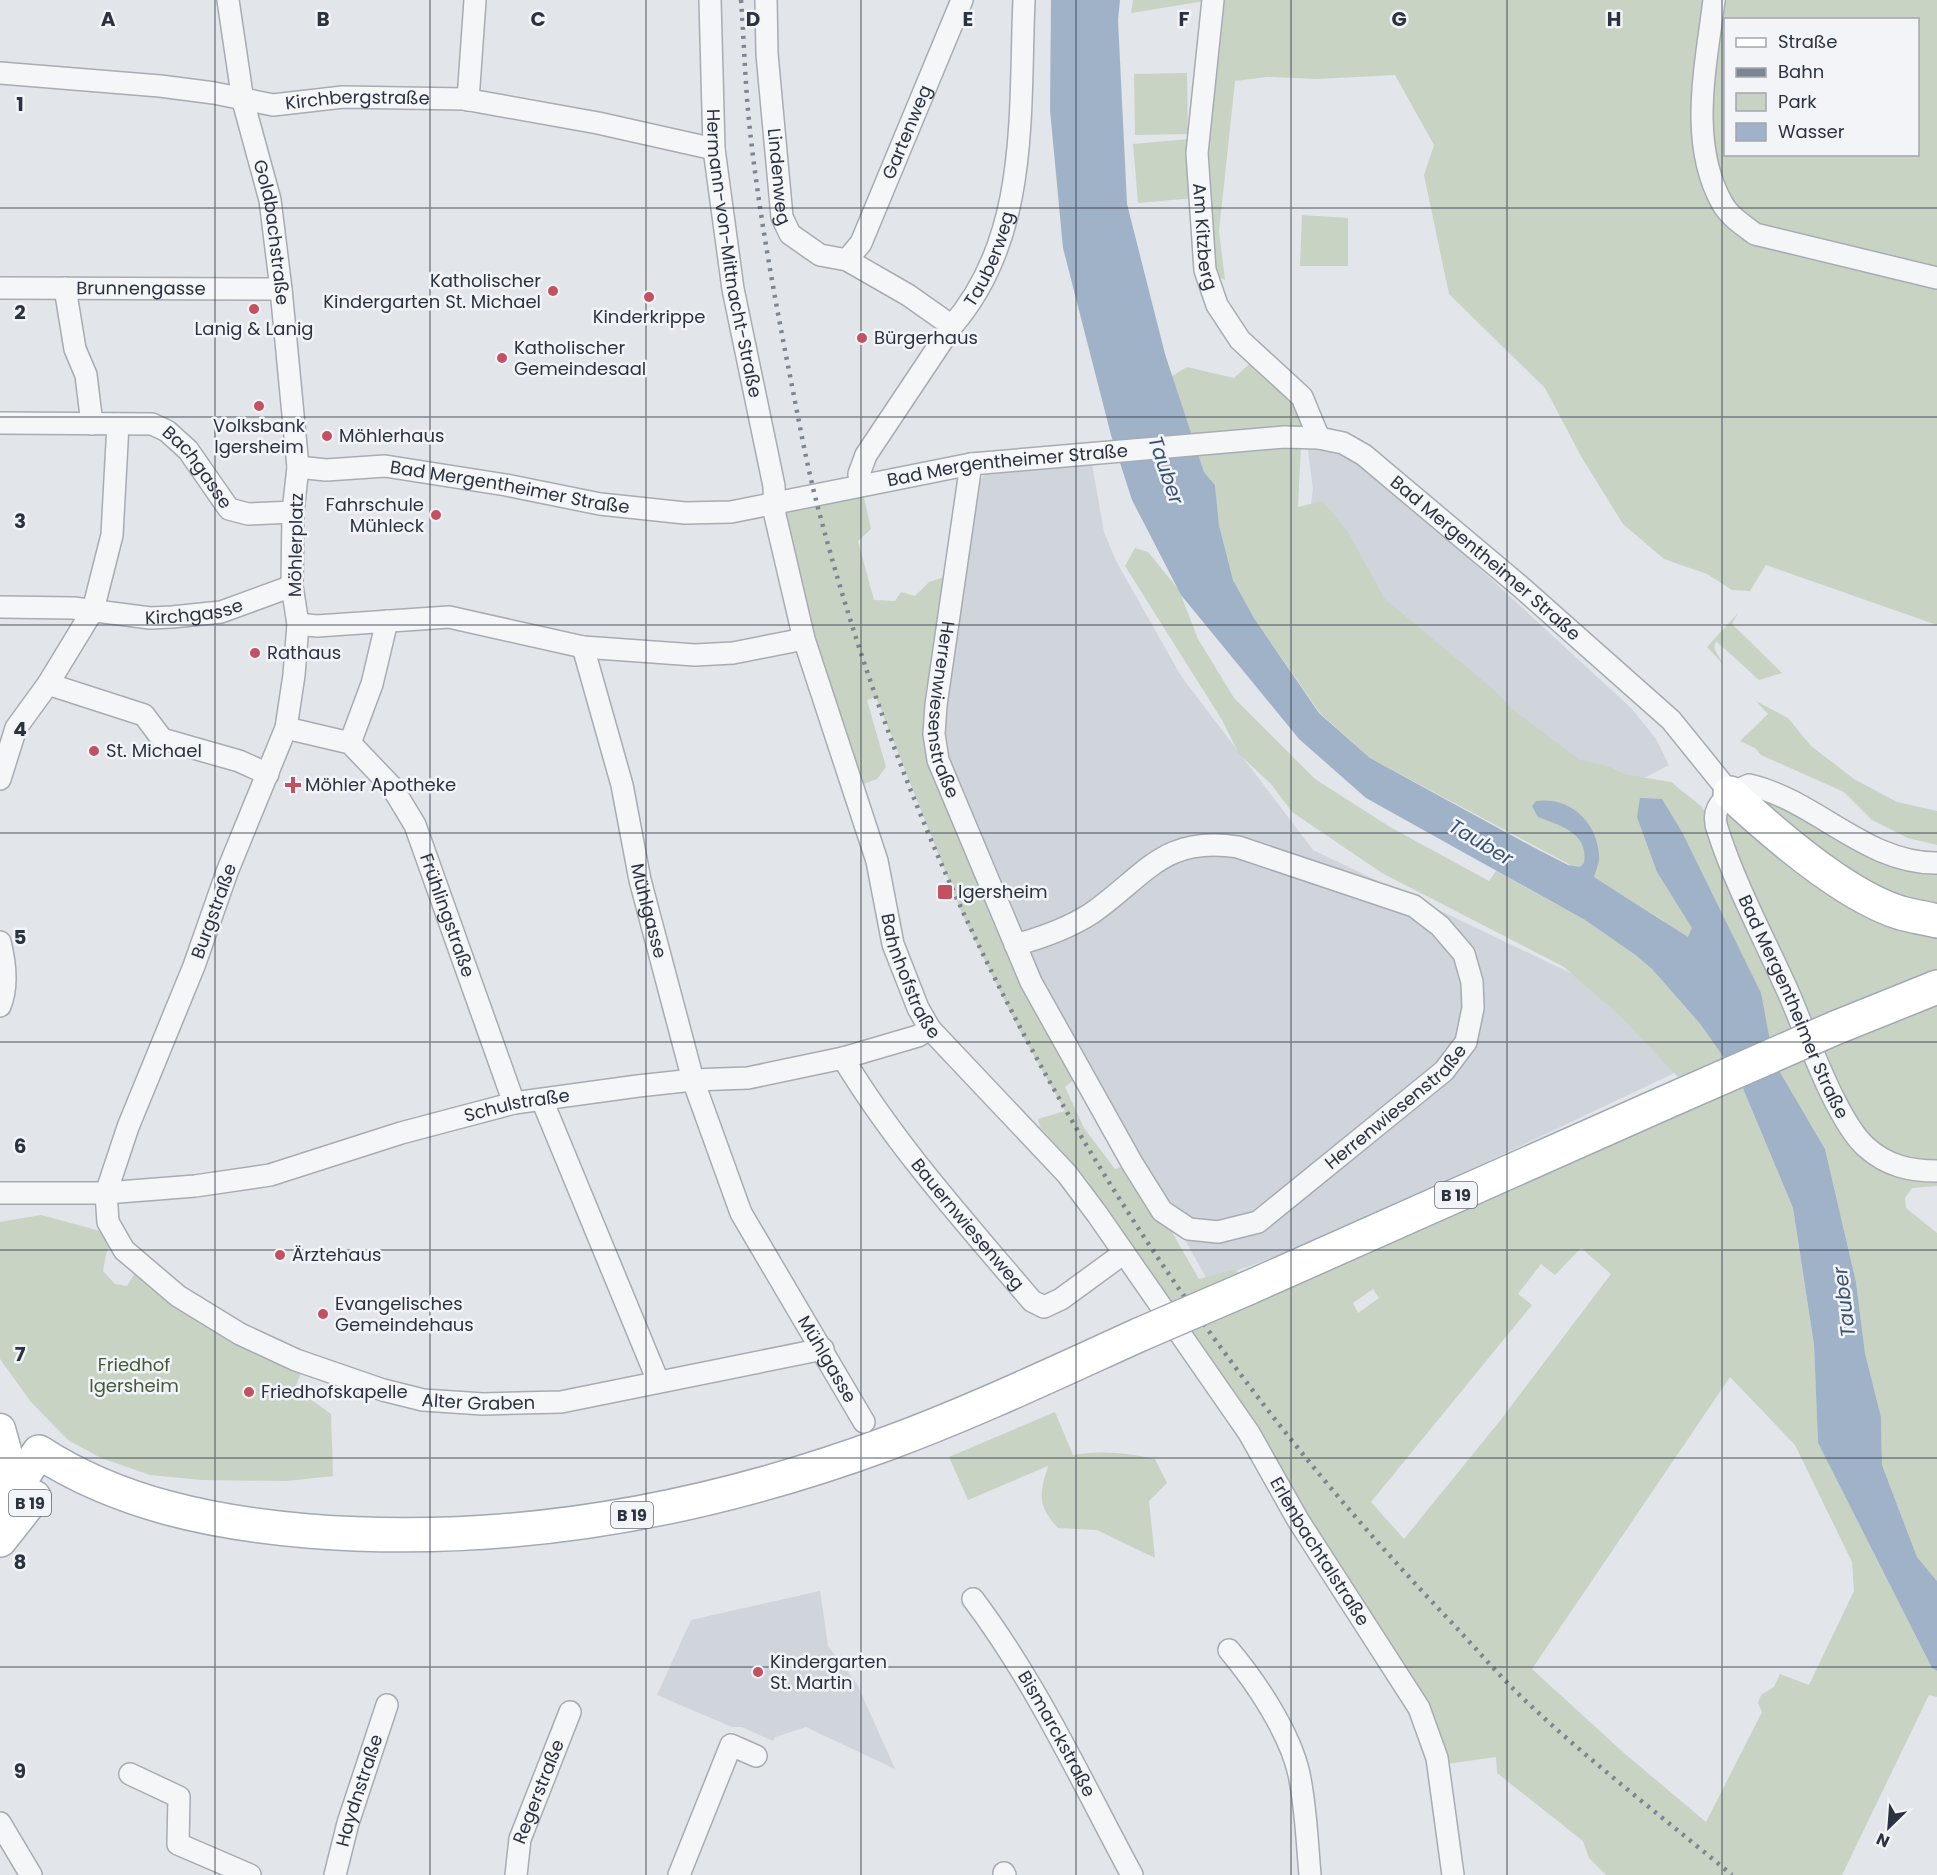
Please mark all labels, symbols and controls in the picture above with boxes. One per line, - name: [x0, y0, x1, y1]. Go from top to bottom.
- text: A: [101, 5, 116, 33]
- text: B: [316, 5, 330, 33]
- text: C: [530, 5, 546, 33]
- text: D: [746, 5, 760, 33]
- text: E: [963, 5, 973, 33]
- text: F: [1179, 5, 1190, 33]
- text: G: [1391, 5, 1407, 33]
- text: H: [1607, 5, 1621, 33]
- legend: [1724, 18, 1919, 156]
- text: Straße: [1778, 29, 1837, 54]
- text: Bahn: [1778, 59, 1824, 84]
- street label: Gartenweg: [876, 81, 937, 183]
- street label: Kirchbergstraße: [284, 84, 430, 116]
- text: Park: [1778, 89, 1817, 114]
- text: 1: [16, 90, 24, 118]
- street label: Hermann-von-Mittnacht-Straße: [701, 108, 768, 400]
- text: Wasser: [1778, 119, 1845, 144]
- street label: Lindenweg: [762, 127, 797, 229]
- street label: Goldbachstraße: [248, 157, 295, 306]
- street label: Am Kitzberg: [1187, 182, 1224, 294]
- street label: Tauberweg: [958, 209, 1020, 311]
- place label: Katholischer Kindergarten St. Michael: [323, 268, 541, 314]
- street label: Brunnengasse: [76, 275, 206, 301]
- marker: Katholischer Kindergarten St. Michael: [546, 284, 560, 298]
- marker: Kinderkrippe: [642, 290, 656, 304]
- text: 2: [14, 298, 26, 326]
- marker: Lanig & Lanig: [247, 302, 261, 316]
- place label: Kinderkrippe: [593, 304, 705, 329]
- place label: Lanig & Lanig: [194, 316, 314, 341]
- place label: Bürgerhaus: [874, 325, 978, 350]
- marker: Bürgerhaus: [855, 331, 869, 345]
- place label: Katholischer Gemeindesaal: [514, 335, 646, 381]
- marker: Katholischer Gemeindesaal: [495, 351, 509, 365]
- marker: Volksbank Igersheim: [252, 399, 266, 413]
- place label: Volksbank Igersheim: [213, 413, 306, 459]
- street label: Bachgasse: [157, 420, 238, 514]
- place label: Möhlerhaus: [339, 423, 444, 448]
- marker: Möhlerhaus: [320, 429, 334, 443]
- water label: Tauber: [1141, 432, 1191, 508]
- street label: Bad Mergentheimer Straße: [885, 438, 1129, 493]
- street label: Bad Mergentheimer Straße: [388, 454, 631, 519]
- street label: Bad Mergentheimer Straße: [1385, 469, 1586, 646]
- place label: Fahrschule Mühleck: [326, 492, 425, 538]
- street label: Möhlerplatz: [282, 493, 309, 597]
- text: 3: [14, 507, 26, 535]
- marker: Fahrschule Mühleck: [429, 508, 443, 522]
- street label: Kirchgasse: [144, 592, 246, 630]
- street label: Herrenwiesenstraße: [922, 619, 966, 802]
- place label: Rathaus: [267, 640, 341, 665]
- marker: Rathaus: [248, 646, 262, 660]
- text: 4: [13, 715, 27, 743]
- place label: St. Michael: [106, 738, 202, 763]
- marker: St. Michael: [87, 744, 101, 758]
- place label: Möhler Apotheke: [305, 772, 456, 797]
- marker: Möhler Apotheke: [286, 778, 300, 792]
- water label: Tauber: [1444, 812, 1519, 872]
- street label: Frühlingstraße: [414, 850, 481, 981]
- street label: Burgstraße: [185, 860, 242, 962]
- street label: Mühlgasse: [625, 861, 673, 961]
- place label: Igersheim: [958, 879, 1048, 904]
- marker: Igersheim: [936, 883, 954, 901]
- street label: Bad Mergentheimer Straße: [1732, 891, 1855, 1123]
- street label: Bahnhofstraße: [875, 911, 946, 1044]
- text: 5: [14, 923, 27, 951]
- street label: Herrenwiesenstraße: [1319, 1039, 1472, 1175]
- street label: Schulstraße: [461, 1083, 571, 1128]
- text: 6: [14, 1132, 26, 1160]
- street label: Bauernwiesenweg: [905, 1153, 1030, 1295]
- road number: B 19: [1435, 1182, 1477, 1208]
- place label: Ärztehaus: [292, 1242, 381, 1267]
- marker: Ärztehaus: [273, 1248, 287, 1262]
- water label: Tauber: [1826, 1265, 1862, 1339]
- place label: Evangelisches Gemeindehaus: [335, 1291, 474, 1337]
- marker: Evangelisches Gemeindehaus: [316, 1307, 330, 1321]
- street label: Mühlgasse: [792, 1311, 863, 1407]
- text: 7: [15, 1340, 26, 1368]
- park label: Friedhof Igersheim: [89, 1352, 179, 1398]
- place label: Friedhofskapelle: [261, 1379, 408, 1404]
- marker: Friedhofskapelle: [242, 1385, 256, 1399]
- street label: Alter Graben: [421, 1387, 535, 1416]
- street label: Erlenbachtalstraße: [1264, 1472, 1376, 1631]
- road number: B 19: [9, 1490, 51, 1516]
- road number: B 19: [611, 1502, 653, 1528]
- text: 8: [14, 1548, 26, 1576]
- place label: Kindergarten St. Martin: [770, 1649, 887, 1695]
- marker: Kindergarten St. Martin: [751, 1665, 765, 1679]
- street label: Bismarckstraße: [1012, 1666, 1102, 1801]
- street label: Haydnstraße: [330, 1731, 389, 1849]
- street label: Regerstraße: [506, 1736, 570, 1848]
- text: 9: [14, 1757, 26, 1785]
- north arrow: [1859, 1797, 1919, 1857]
- text: N: [1873, 1827, 1893, 1853]

